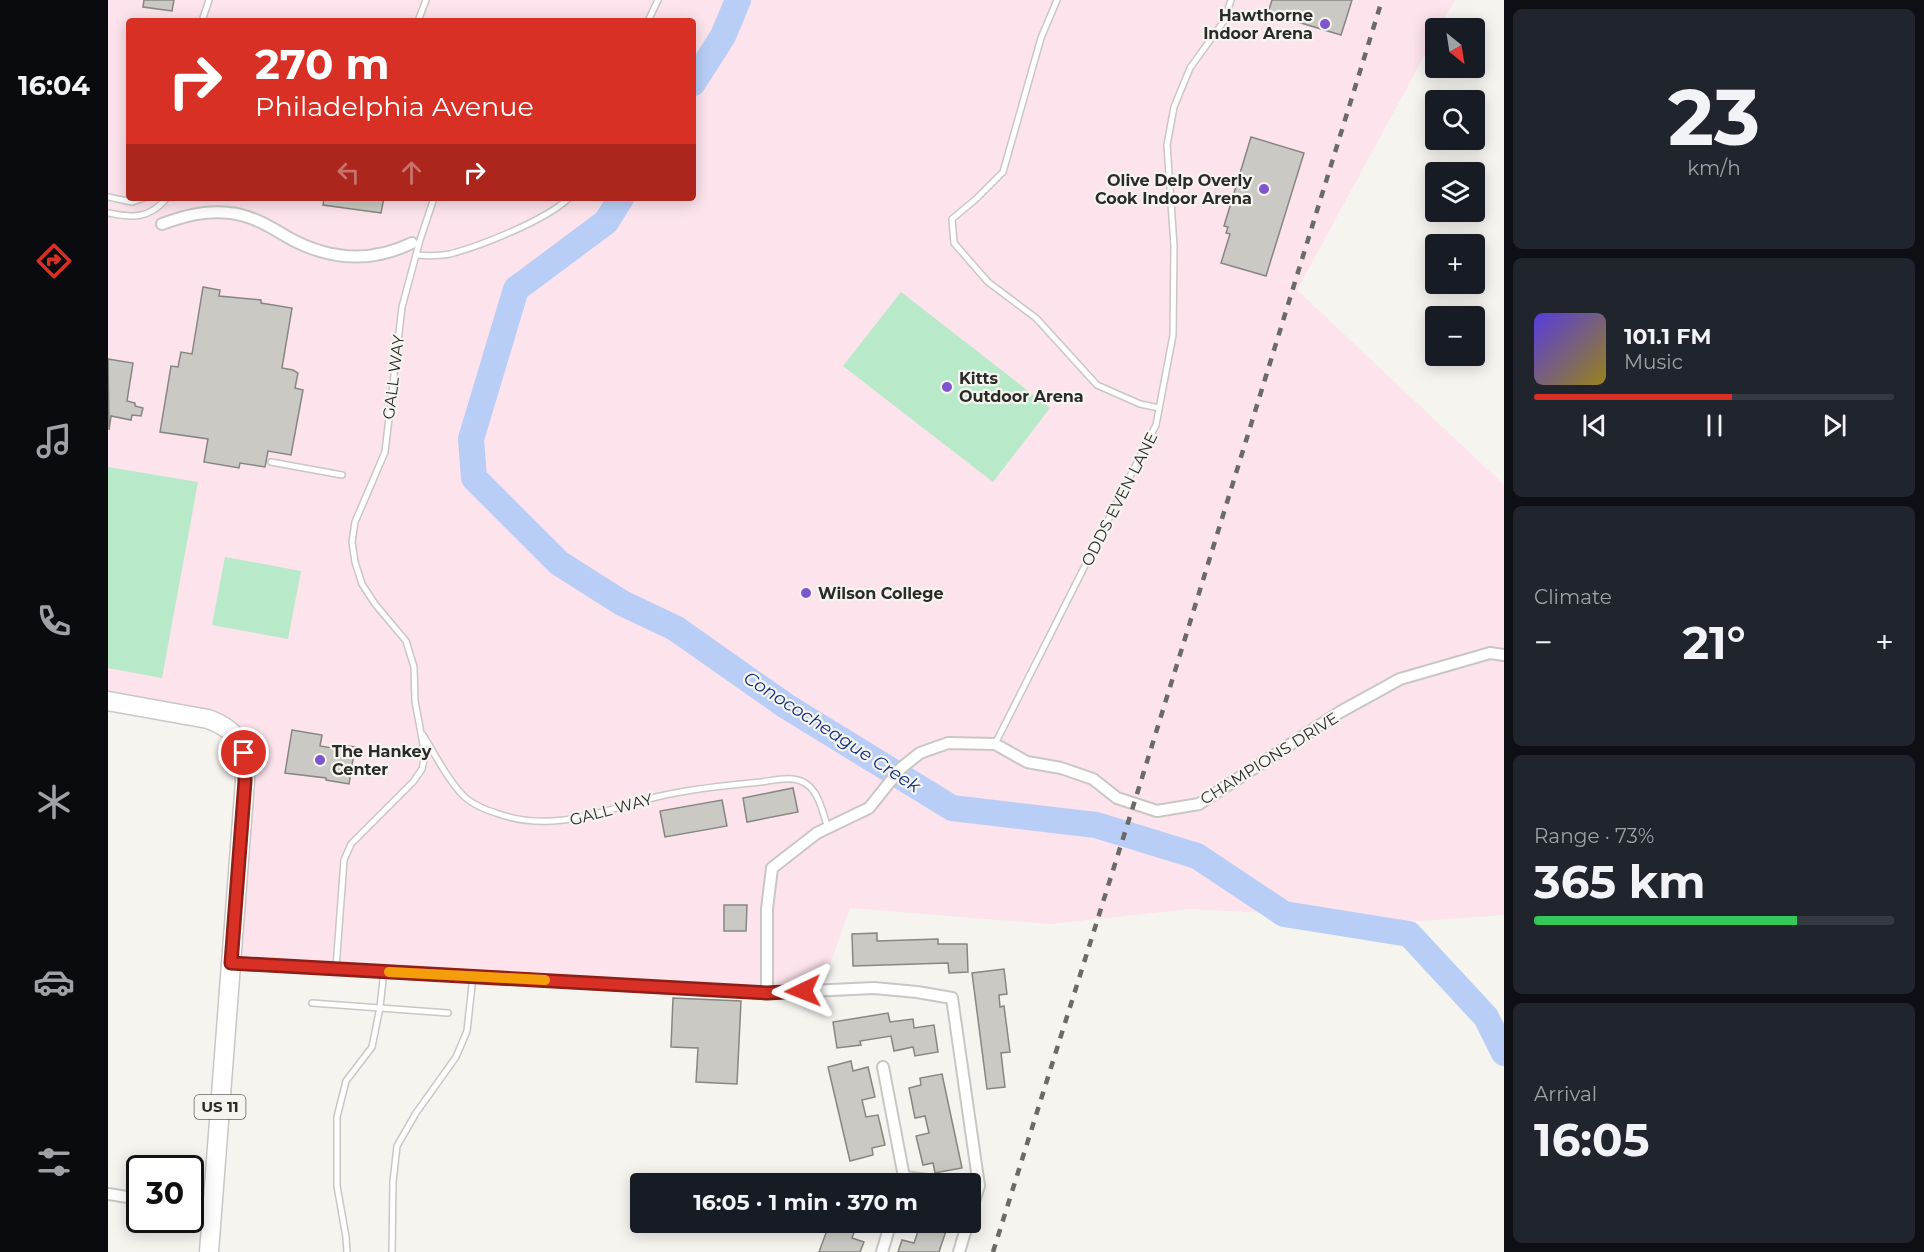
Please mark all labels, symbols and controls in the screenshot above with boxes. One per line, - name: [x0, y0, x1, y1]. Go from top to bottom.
- place label: Hawthorne Indoor Arena: [1203, 6, 1313, 43]
- marker: Hawthorne Indoor Arena: [1318, 17, 1332, 31]
- north arrow: [1425, 18, 1485, 78]
- map controls: [1425, 18, 1485, 366]
- text: 270 m: [255, 38, 389, 90]
- icon: right: [156, 42, 234, 120]
- text: 16:04: [18, 69, 90, 102]
- text: 23: [1668, 69, 1760, 165]
- text: Philadelphia Avenue: [255, 90, 534, 123]
- button: search: [1425, 90, 1485, 150]
- icon: left: [332, 156, 365, 189]
- icon: ahead: [395, 156, 428, 189]
- icon: right: [458, 156, 491, 189]
- text: km/h: [1687, 156, 1741, 180]
- button: layers: [1425, 162, 1485, 222]
- place label: Olive Delp Overly Cook Indoor Arena: [1095, 171, 1252, 208]
- marker: Olive Delp Overly Cook Indoor Arena: [1257, 182, 1271, 196]
- button: +: [1425, 234, 1485, 294]
- icon: directions: [33, 240, 75, 282]
- button: −: [1425, 306, 1485, 366]
- text: 101.1 FM: [1624, 323, 1711, 350]
- street label: GALL WAY: [379, 333, 408, 420]
- text: Music: [1624, 350, 1683, 374]
- place label: Kitts Outdoor Arena: [959, 369, 1084, 406]
- marker: Kitts Outdoor Arena: [940, 380, 954, 394]
- icon: previous: [1578, 409, 1611, 442]
- icon: pause: [1698, 409, 1731, 442]
- icon: next: [1818, 409, 1851, 442]
- icon: music: [33, 420, 75, 462]
- street label: ODDS EVEN LANE: [1077, 429, 1161, 569]
- place label: Wilson College: [818, 584, 944, 603]
- text: Climate: [1534, 585, 1612, 609]
- marker: Wilson College: [799, 586, 813, 600]
- icon: phone: [33, 600, 75, 642]
- text: 21°: [1682, 615, 1746, 670]
- text: −: [1534, 622, 1553, 662]
- text: +: [1875, 622, 1894, 662]
- water label: Conococheague Creek: [740, 667, 926, 798]
- street label: CHAMPIONS DRIVE: [1197, 708, 1342, 809]
- pin: [218, 727, 269, 778]
- icon: arrive: [227, 736, 260, 769]
- place label: The Hankey Center: [332, 742, 432, 779]
- marker: The Hankey Center: [313, 753, 327, 767]
- icon: climate: [33, 781, 75, 823]
- street label: GALL WAY: [568, 789, 655, 830]
- text: Range · 73%: [1534, 824, 1654, 848]
- text: 365 km: [1534, 854, 1705, 909]
- position arrow: [771, 959, 835, 1023]
- icon: car: [33, 961, 75, 1003]
- text: Arrival: [1534, 1082, 1597, 1106]
- road number: US 11: [194, 1095, 246, 1119]
- text: 16:05: [1534, 1112, 1649, 1167]
- icon: filters: [33, 1141, 75, 1183]
- speed limit sign: 30: [126, 1155, 204, 1233]
- text: 16:05 · 1 min · 370 m: [693, 1189, 918, 1216]

